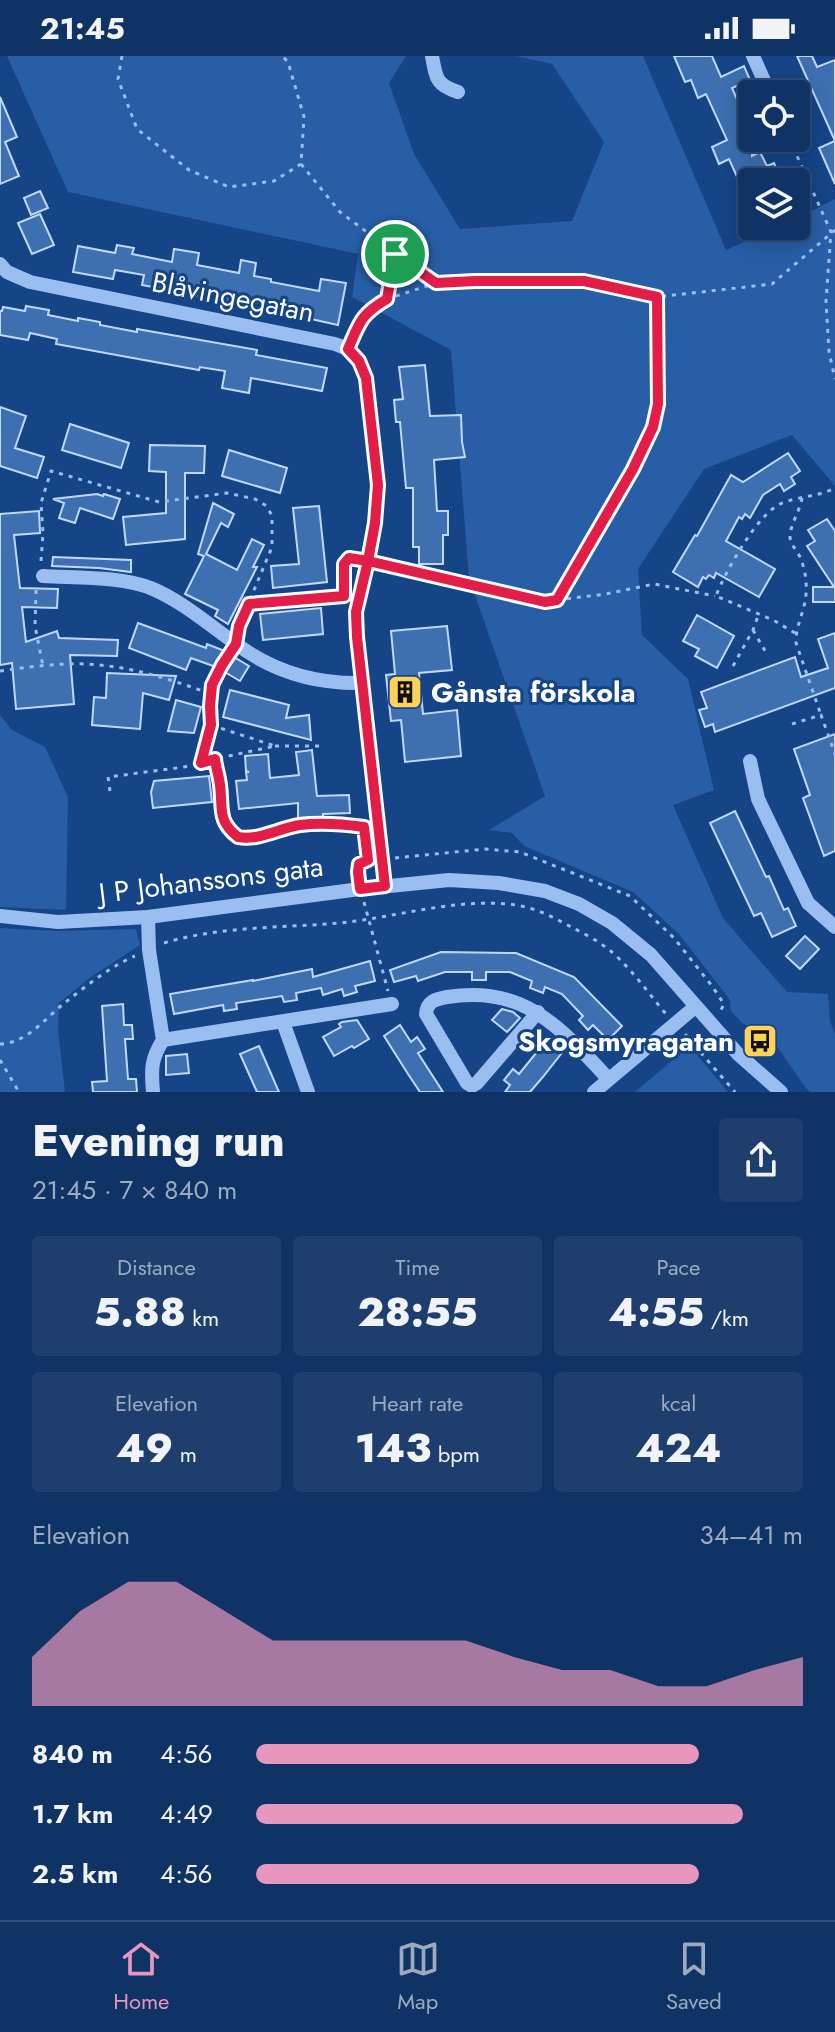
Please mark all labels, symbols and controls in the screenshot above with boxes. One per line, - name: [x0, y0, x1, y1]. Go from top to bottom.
- text: 21:45: [40, 7, 125, 50]
- map controls: [738, 80, 810, 240]
- button: locate: [738, 80, 810, 152]
- button: layers: [738, 168, 810, 240]
- pin: [361, 220, 429, 288]
- icon: arrive: [373, 232, 417, 276]
- street label: Blåvingegatan: [148, 261, 318, 333]
- place label: Gånsta förskola: [431, 672, 636, 713]
- building icon: Gånsta förskola: [386, 673, 424, 711]
- street label: J P Johanssons gata: [93, 846, 325, 915]
- place label: Skogsmyragatan: [518, 1021, 734, 1062]
- bus stop icon: Skogsmyragatan: [741, 1022, 779, 1060]
- text: Evening run: [32, 1109, 285, 1173]
- button: share: [719, 1118, 803, 1202]
- text: 21:45 · 7 × 840 m: [32, 1171, 237, 1209]
- text: Distance: [117, 1251, 196, 1283]
- text: Time: [395, 1251, 440, 1283]
- text: Pace: [657, 1251, 700, 1283]
- text: 5.88: [94, 1283, 186, 1341]
- text: 28:55: [358, 1283, 478, 1341]
- text: 4:55: [608, 1283, 704, 1341]
- text: km: [186, 1302, 219, 1334]
- text: /km: [704, 1302, 749, 1334]
- text: Elevation: [115, 1387, 198, 1419]
- text: Heart rate: [372, 1387, 463, 1419]
- text: kcal: [661, 1387, 696, 1419]
- text: 49: [116, 1419, 173, 1477]
- text: 143: [355, 1419, 431, 1477]
- text: 424: [636, 1419, 721, 1477]
- text: m: [173, 1438, 197, 1470]
- text: bpm: [431, 1438, 480, 1470]
- text: Elevation: [32, 1516, 130, 1554]
- text: 34–41 m: [699, 1516, 803, 1554]
- text: 840 m: [32, 1735, 113, 1773]
- text: 4:56: [160, 1735, 213, 1773]
- text: 1.7 km: [32, 1795, 113, 1833]
- text: 4:49: [160, 1795, 213, 1833]
- text: 2.5 km: [32, 1855, 118, 1893]
- text: 4:56: [160, 1855, 213, 1893]
- tab: Home: [113, 1937, 169, 2017]
- tab: Map: [396, 1937, 440, 2017]
- tab: Saved: [666, 1937, 722, 2017]

